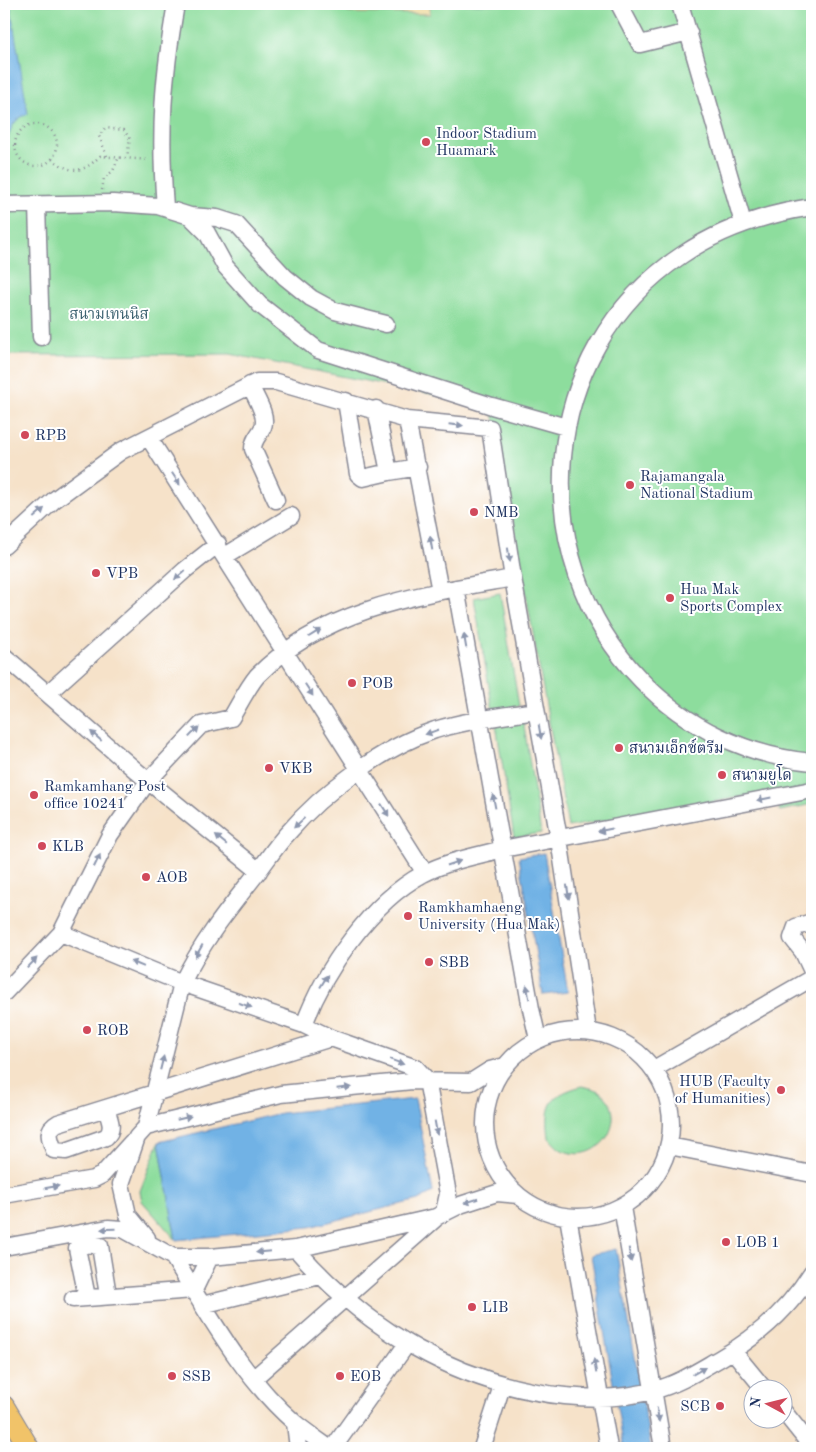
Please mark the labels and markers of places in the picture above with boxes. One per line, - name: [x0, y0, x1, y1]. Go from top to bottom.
- place label: Indoor Stadium Huamark: [436, 127, 537, 159]
- marker: Indoor Stadium Huamark: [420, 136, 432, 148]
- marker: RPB: [19, 429, 31, 441]
- place label: RPB: [35, 429, 66, 444]
- place label: Rajamangala National Stadium: [640, 470, 753, 502]
- marker: Rajamangala National Stadium: [624, 479, 636, 491]
- marker: NMB: [468, 506, 480, 518]
- place label: NMB: [484, 506, 518, 521]
- marker: VPB: [90, 567, 102, 579]
- place label: VPB: [106, 567, 138, 582]
- place label: Hua Mak Sports Complex: [680, 583, 783, 615]
- marker: Hua Mak Sports Complex: [664, 592, 676, 604]
- marker: POB: [346, 677, 358, 689]
- place label: POB: [362, 677, 393, 692]
- place label: สนามเอ็กซ์ตรีม: [629, 738, 724, 757]
- marker: สนามเอ็กซ์ตรีม: [613, 742, 625, 754]
- marker: VKB: [263, 762, 275, 774]
- place label: VKB: [279, 762, 312, 777]
- place label: สนามยูโด: [732, 764, 792, 785]
- marker: สนามยูโด: [716, 769, 728, 781]
- place label: Ramkamhang Post office 10241: [44, 780, 166, 812]
- marker: Ramkamhang Post office 10241: [28, 789, 40, 801]
- marker: KLB: [36, 840, 48, 852]
- place label: KLB: [52, 840, 84, 855]
- marker: AOB: [140, 871, 152, 883]
- place label: AOB: [156, 871, 188, 886]
- place label: Ramkhamhaeng University (Hua Mak): [418, 901, 560, 933]
- marker: Ramkhamhaeng University (Hua Mak): [402, 910, 414, 922]
- marker: SBB: [423, 956, 435, 968]
- place label: SBB: [439, 956, 469, 971]
- marker: ROB: [81, 1024, 93, 1036]
- place label: ROB: [97, 1024, 129, 1039]
- place label: HUB (Faculty of Humanities): [675, 1075, 771, 1107]
- marker: HUB (Faculty of Humanities): [775, 1084, 787, 1096]
- marker: LOB 1: [720, 1236, 732, 1248]
- place label: LOB 1: [736, 1236, 780, 1251]
- marker: LIB: [466, 1301, 478, 1313]
- place label: LIB: [482, 1301, 508, 1316]
- marker: SSB: [166, 1370, 178, 1382]
- place label: SSB: [182, 1370, 211, 1385]
- marker: EOB: [334, 1370, 346, 1382]
- place label: EOB: [350, 1370, 381, 1385]
- place label: SCB: [680, 1400, 710, 1415]
- marker: SCB: [714, 1400, 726, 1412]

